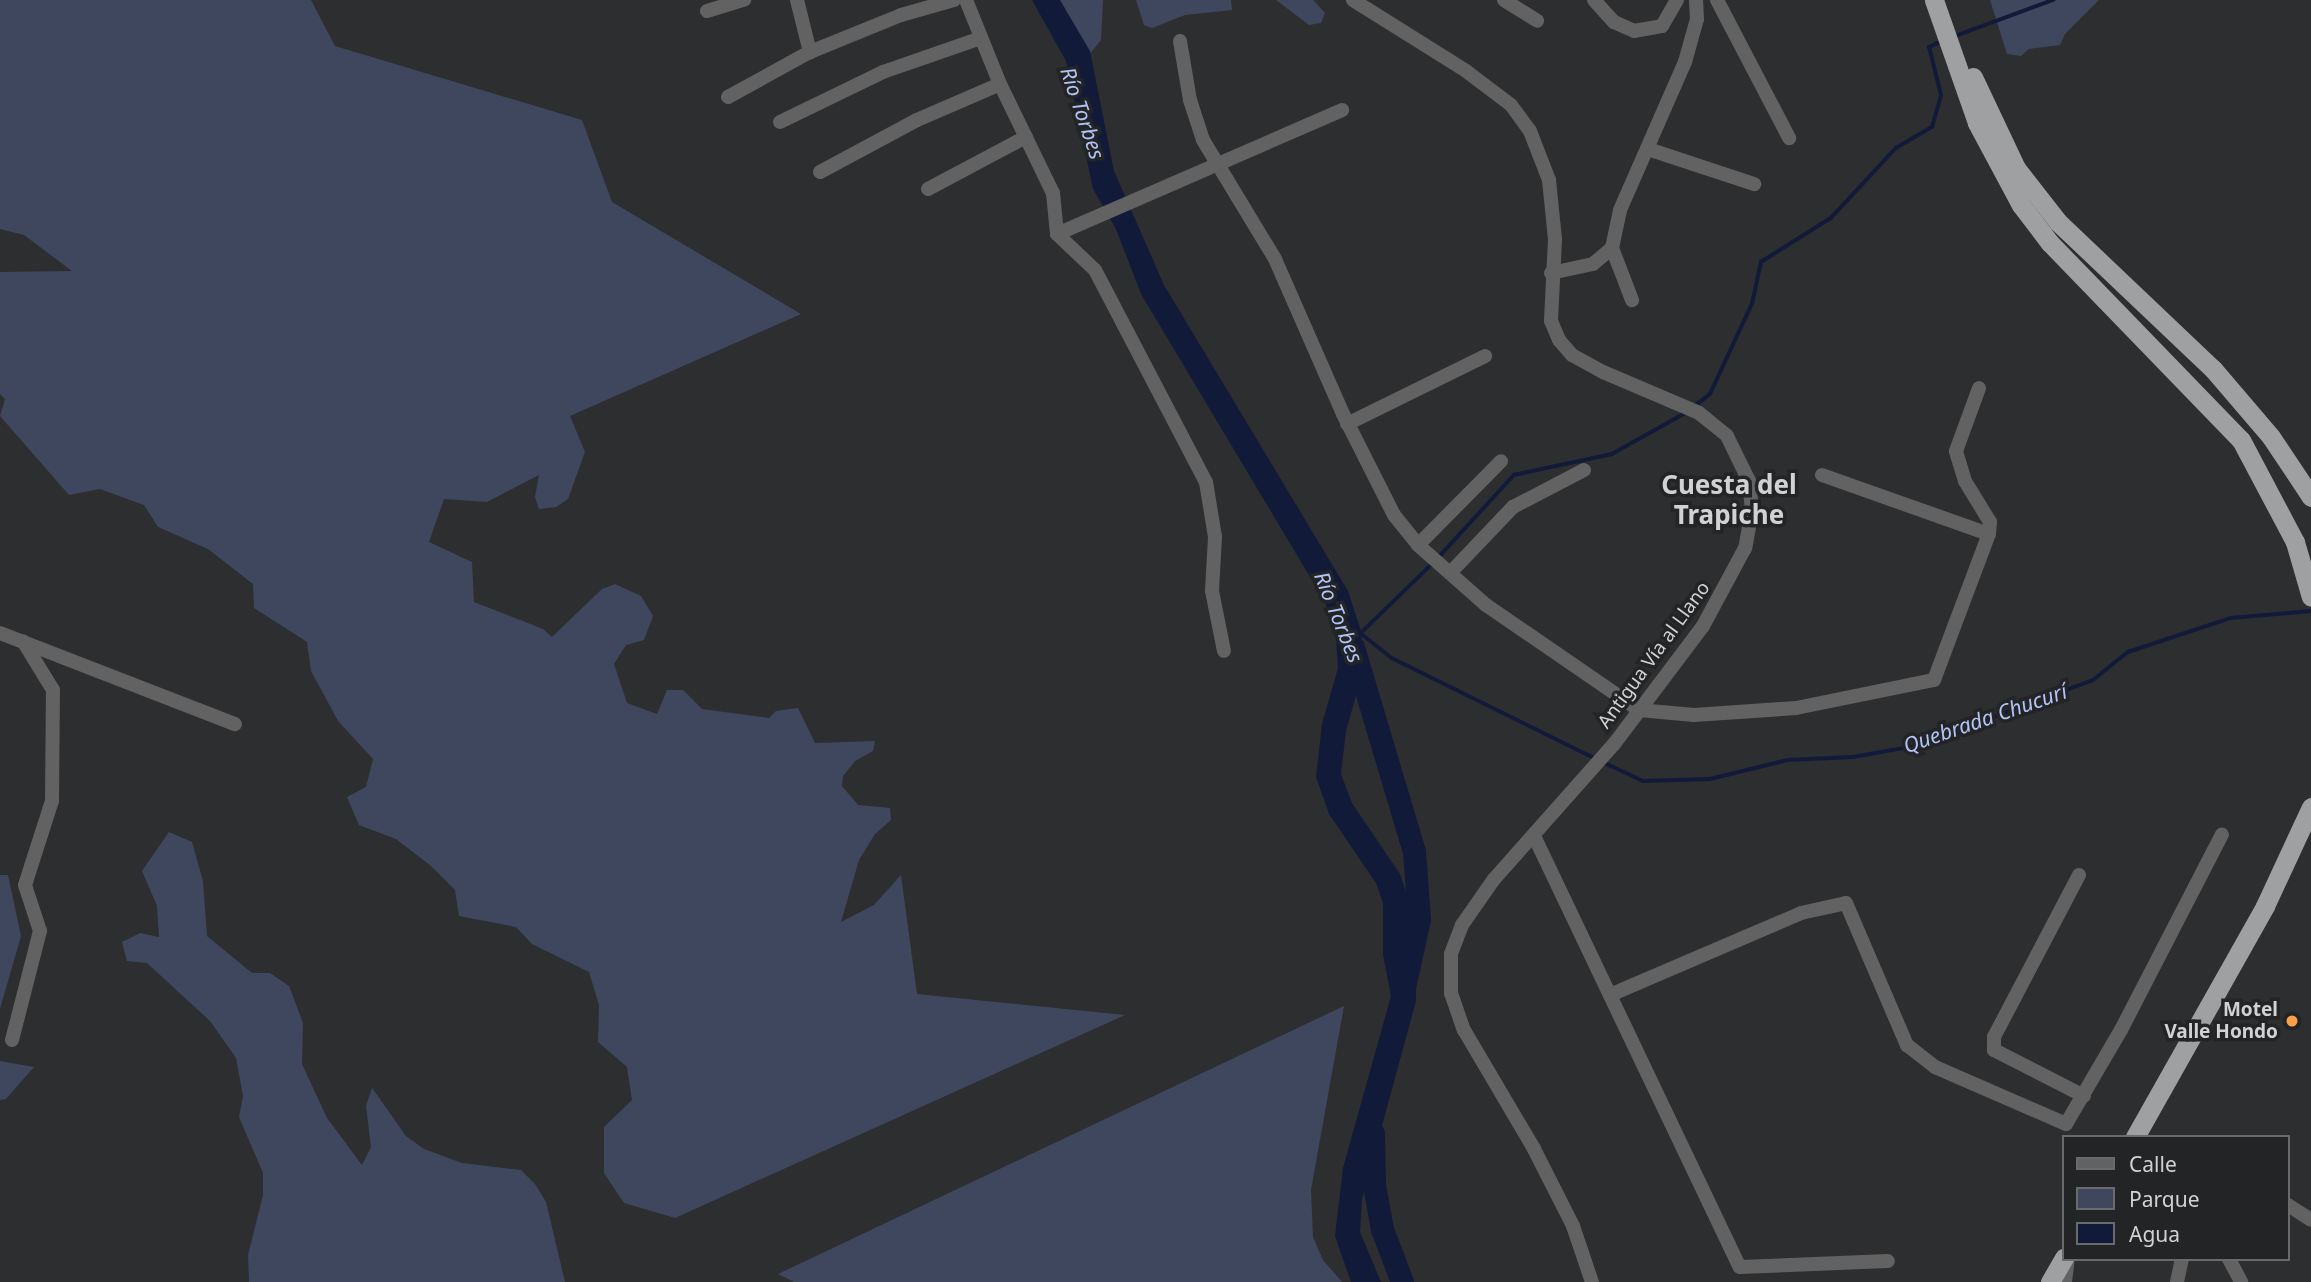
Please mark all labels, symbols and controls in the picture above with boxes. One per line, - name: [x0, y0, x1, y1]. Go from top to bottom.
- water label: Río Torbes: [1056, 64, 1110, 162]
- district label: Cuesta del Trapiche: [1661, 469, 1797, 530]
- water label: Río Torbes: [1309, 568, 1369, 666]
- street label: Antigua Vía al Llano: [1593, 577, 1715, 733]
- water label: Quebrada Chucurí: [1900, 678, 2070, 758]
- place label: Motel Valle Hondo: [2164, 999, 2278, 1043]
- marker: Motel Valle Hondo: [2284, 1013, 2300, 1029]
- legend: [2062, 1135, 2290, 1261]
- text: Calle: [2129, 1150, 2177, 1178]
- text: Parque: [2129, 1185, 2199, 1213]
- text: Agua: [2129, 1220, 2180, 1248]

